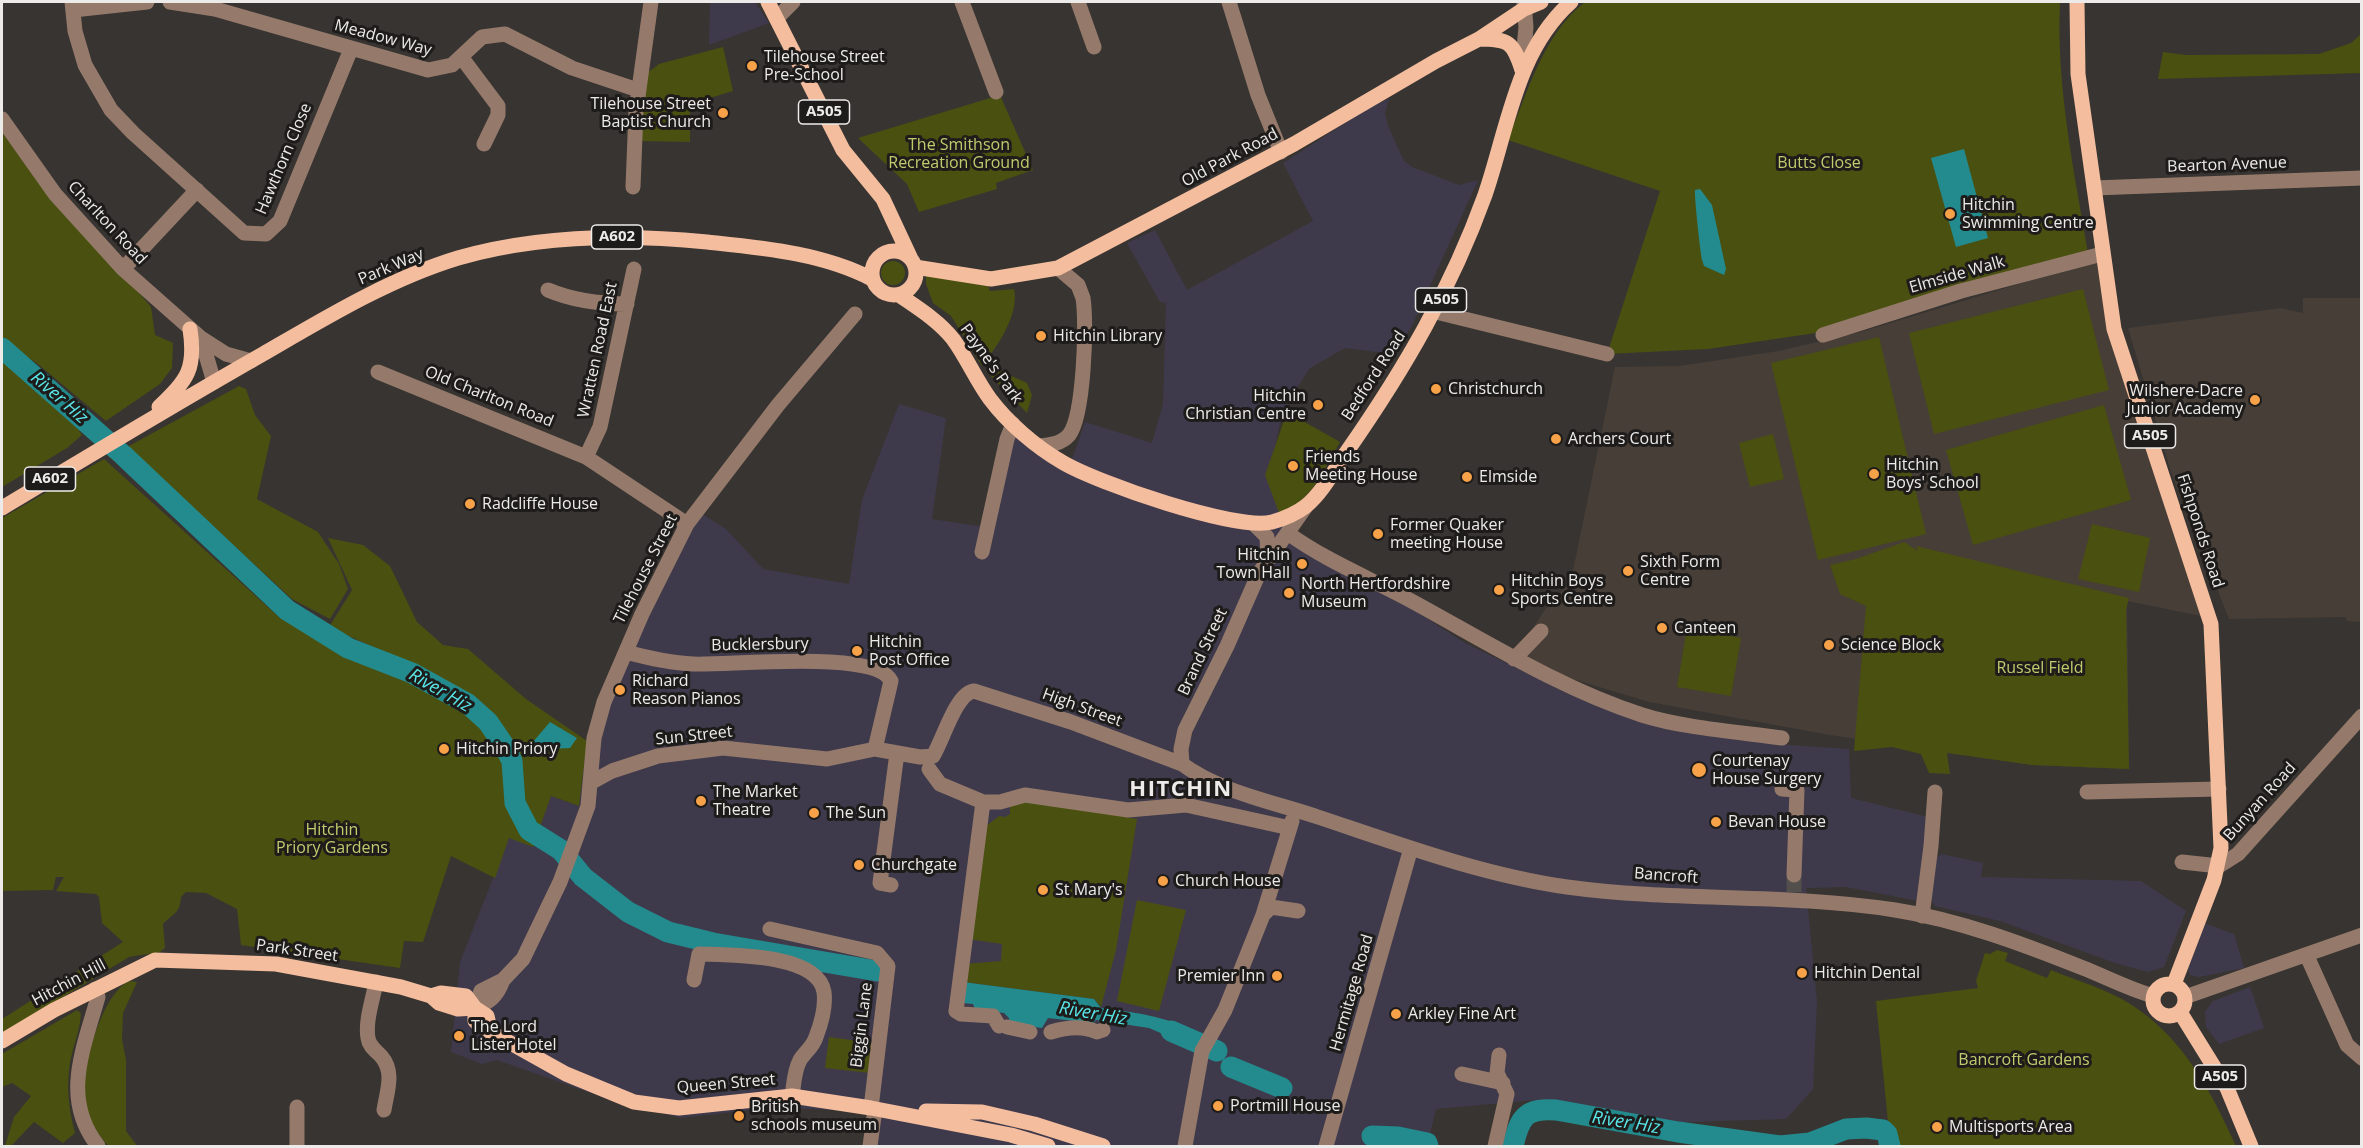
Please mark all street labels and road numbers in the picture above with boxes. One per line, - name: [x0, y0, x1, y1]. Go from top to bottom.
- street label: Meadow Way: [332, 16, 434, 60]
- street label: Hawthorn Close: [252, 100, 316, 218]
- road number: A505: [798, 100, 850, 124]
- street label: Old Park Road: [1179, 125, 1281, 191]
- street label: Bearton Avenue: [2167, 153, 2287, 177]
- street label: Charlton Road: [64, 177, 150, 269]
- road number: A602: [592, 225, 642, 249]
- street label: Park Way: [355, 245, 427, 289]
- street label: Elmside Walk: [1907, 252, 2007, 298]
- street label: Wratten Road East: [574, 281, 622, 419]
- road number: A505: [1416, 288, 1466, 312]
- street label: Payne's Park: [956, 320, 1026, 408]
- street label: Bedford Road: [1338, 328, 1410, 424]
- street label: Old Charlton Road: [422, 362, 556, 432]
- road number: A505: [2124, 424, 2176, 448]
- road number: A602: [25, 467, 76, 491]
- street label: Fishponds Road: [2173, 472, 2227, 590]
- street label: Tilehouse Street: [610, 511, 682, 627]
- street label: Brand Street: [1174, 605, 1232, 699]
- street label: Bucklersbury: [711, 635, 809, 655]
- street label: High Street: [1040, 685, 1124, 731]
- street label: Sun Street: [655, 722, 733, 750]
- street label: Bunyan Road: [2220, 759, 2300, 845]
- street label: Bancroft: [1633, 864, 1699, 888]
- street label: Hermitage Road: [1326, 932, 1378, 1054]
- street label: Park Street: [255, 936, 339, 966]
- street label: Hitchin Hill: [29, 956, 109, 1010]
- street label: Biggin Lane: [847, 981, 877, 1069]
- road number: A505: [2194, 1065, 2246, 1089]
- street label: Queen Street: [676, 1070, 776, 1098]

